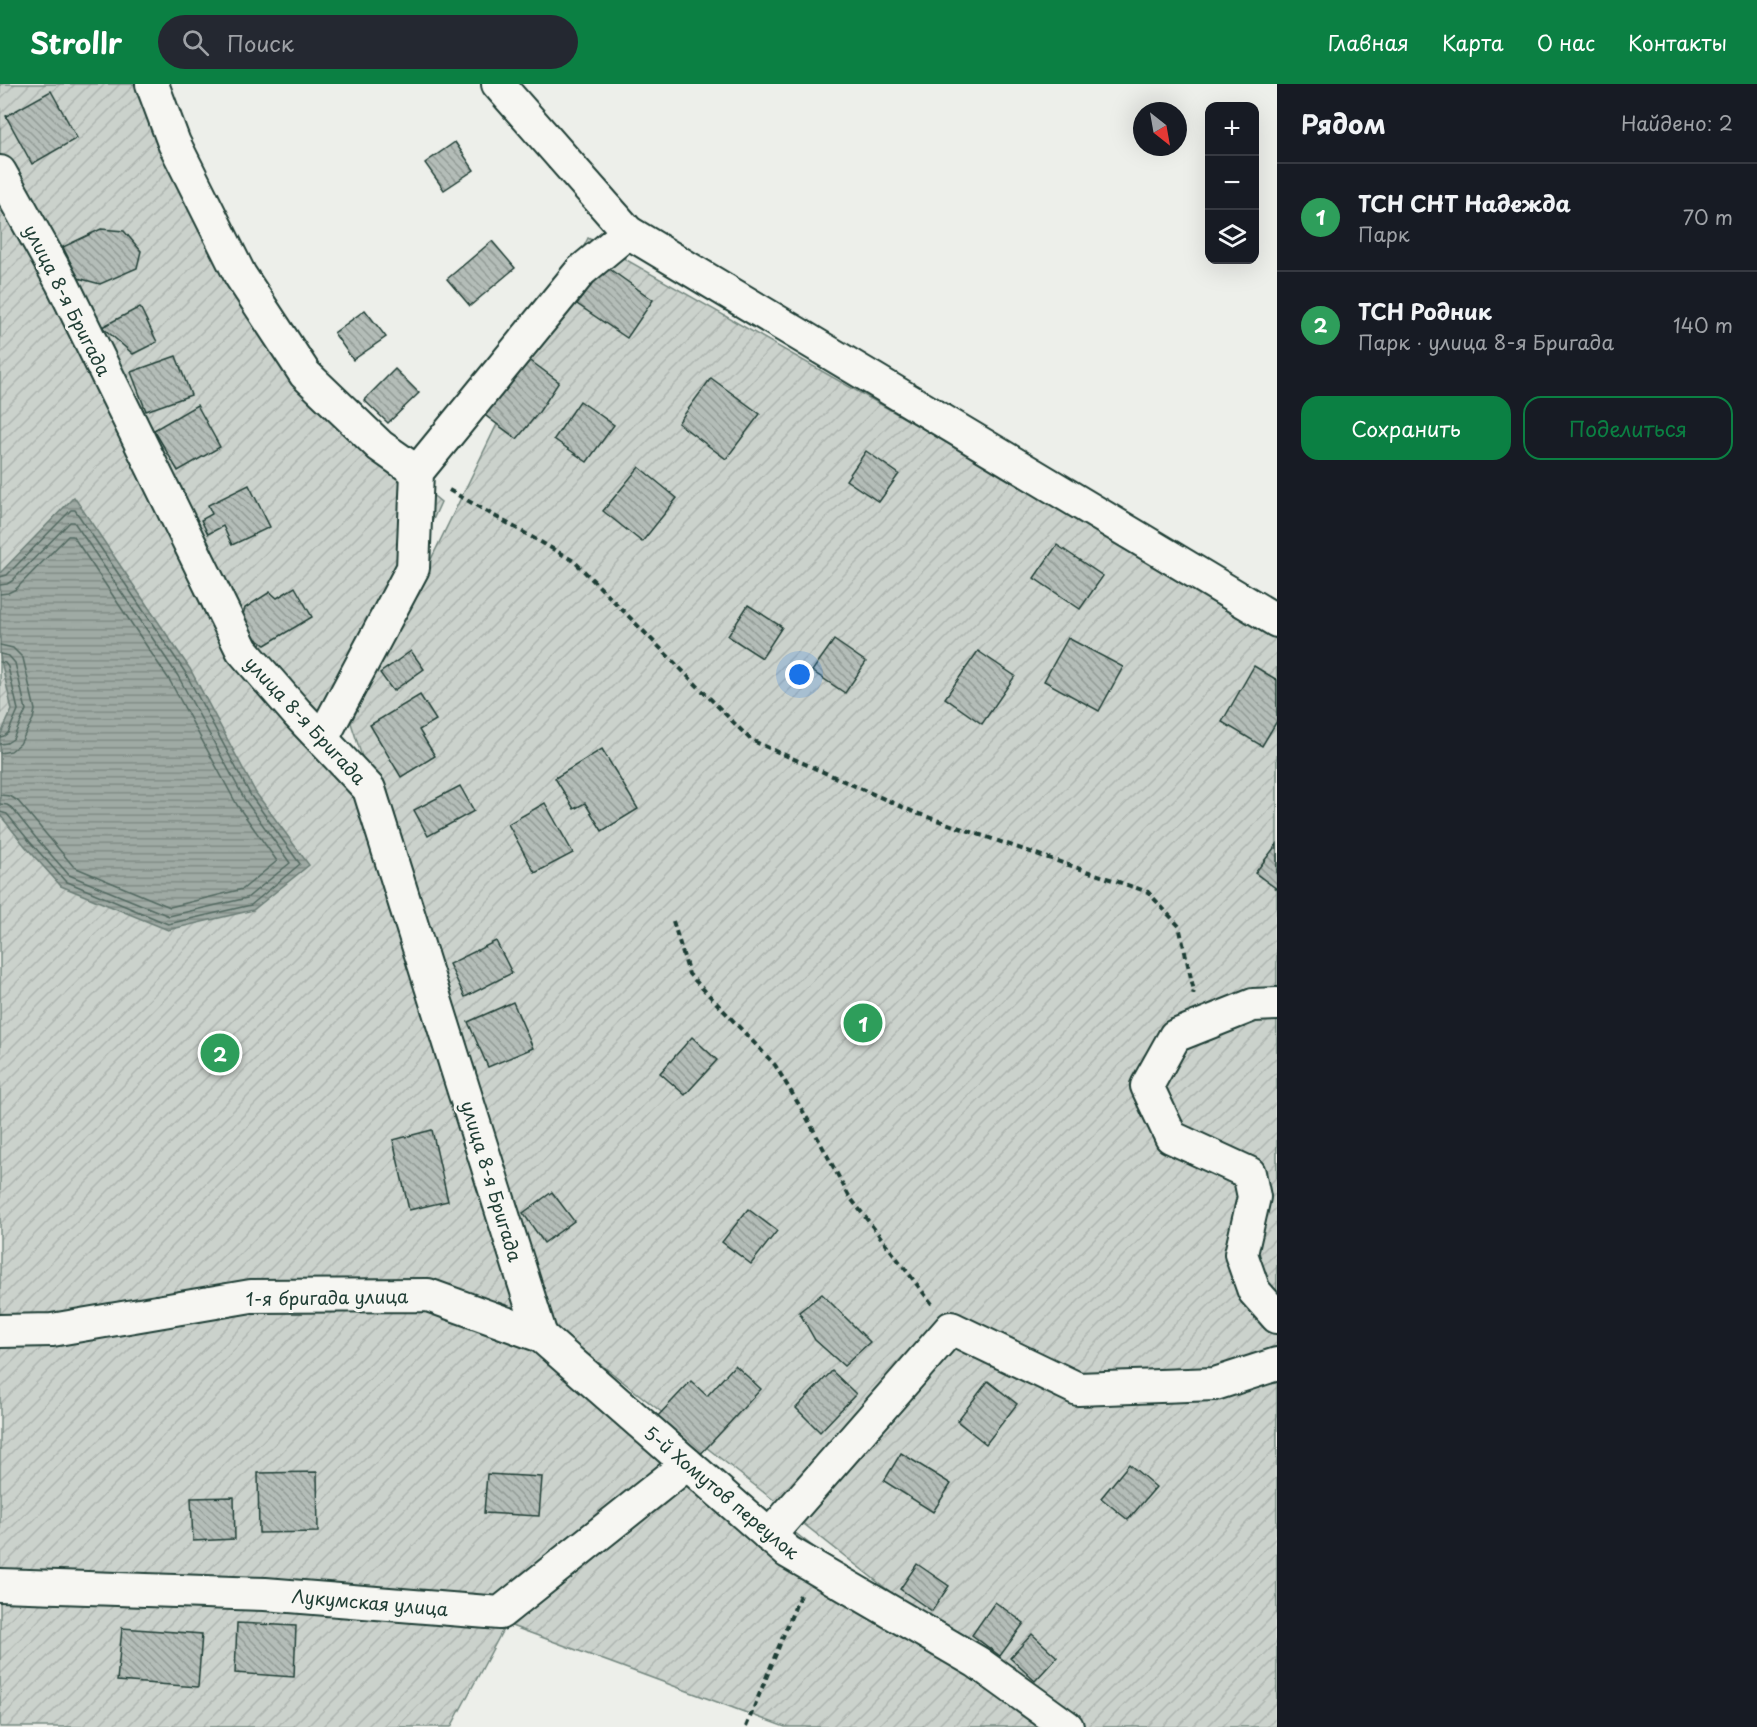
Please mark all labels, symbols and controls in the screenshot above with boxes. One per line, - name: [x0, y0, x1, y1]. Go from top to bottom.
- search box: [158, 15, 578, 69]
- text: Strollr: [30, 21, 122, 64]
- icon: search: [179, 26, 212, 59]
- text: Поиск: [227, 26, 294, 59]
- text: Главная: [1328, 26, 1409, 58]
- text: Карта: [1442, 26, 1504, 58]
- text: О нас: [1537, 26, 1595, 58]
- text: Контакты: [1628, 26, 1727, 58]
- north arrow: [1133, 102, 1187, 156]
- map controls: [1205, 102, 1259, 264]
- button: +: [1205, 102, 1259, 156]
- text: Рядом: [1301, 104, 1386, 143]
- text: Найдено: 2: [1621, 108, 1733, 138]
- button: −: [1205, 156, 1259, 210]
- text: ТСН СНТ Надежда: [1358, 186, 1571, 219]
- text: 1: [1316, 202, 1325, 232]
- text: 70 m: [1683, 202, 1733, 232]
- button: layers: [1205, 210, 1259, 264]
- street label: улица 8-я Бригада: [18, 219, 118, 381]
- text: Парк: [1358, 219, 1410, 249]
- text: ТСН Родник: [1358, 294, 1492, 327]
- text: 2: [1313, 310, 1328, 340]
- text: 140 m: [1673, 310, 1733, 340]
- text: Парк · улица 8-я Бригада: [1358, 327, 1614, 357]
- button: Сохранить: [1301, 396, 1511, 460]
- button: Поделиться: [1523, 396, 1733, 460]
- street label: улица 8-я Бригада: [239, 650, 373, 791]
- your location: [785, 660, 814, 689]
- pin: 1: [844, 1000, 882, 1046]
- pin: 2: [200, 1030, 240, 1076]
- street label: улица 8-я Бригада: [455, 1097, 530, 1266]
- street label: 1-я бригада улица: [245, 1282, 409, 1312]
- street label: 5-й Хомутов переулок: [639, 1419, 806, 1565]
- street label: Лукумская улица: [291, 1582, 450, 1622]

